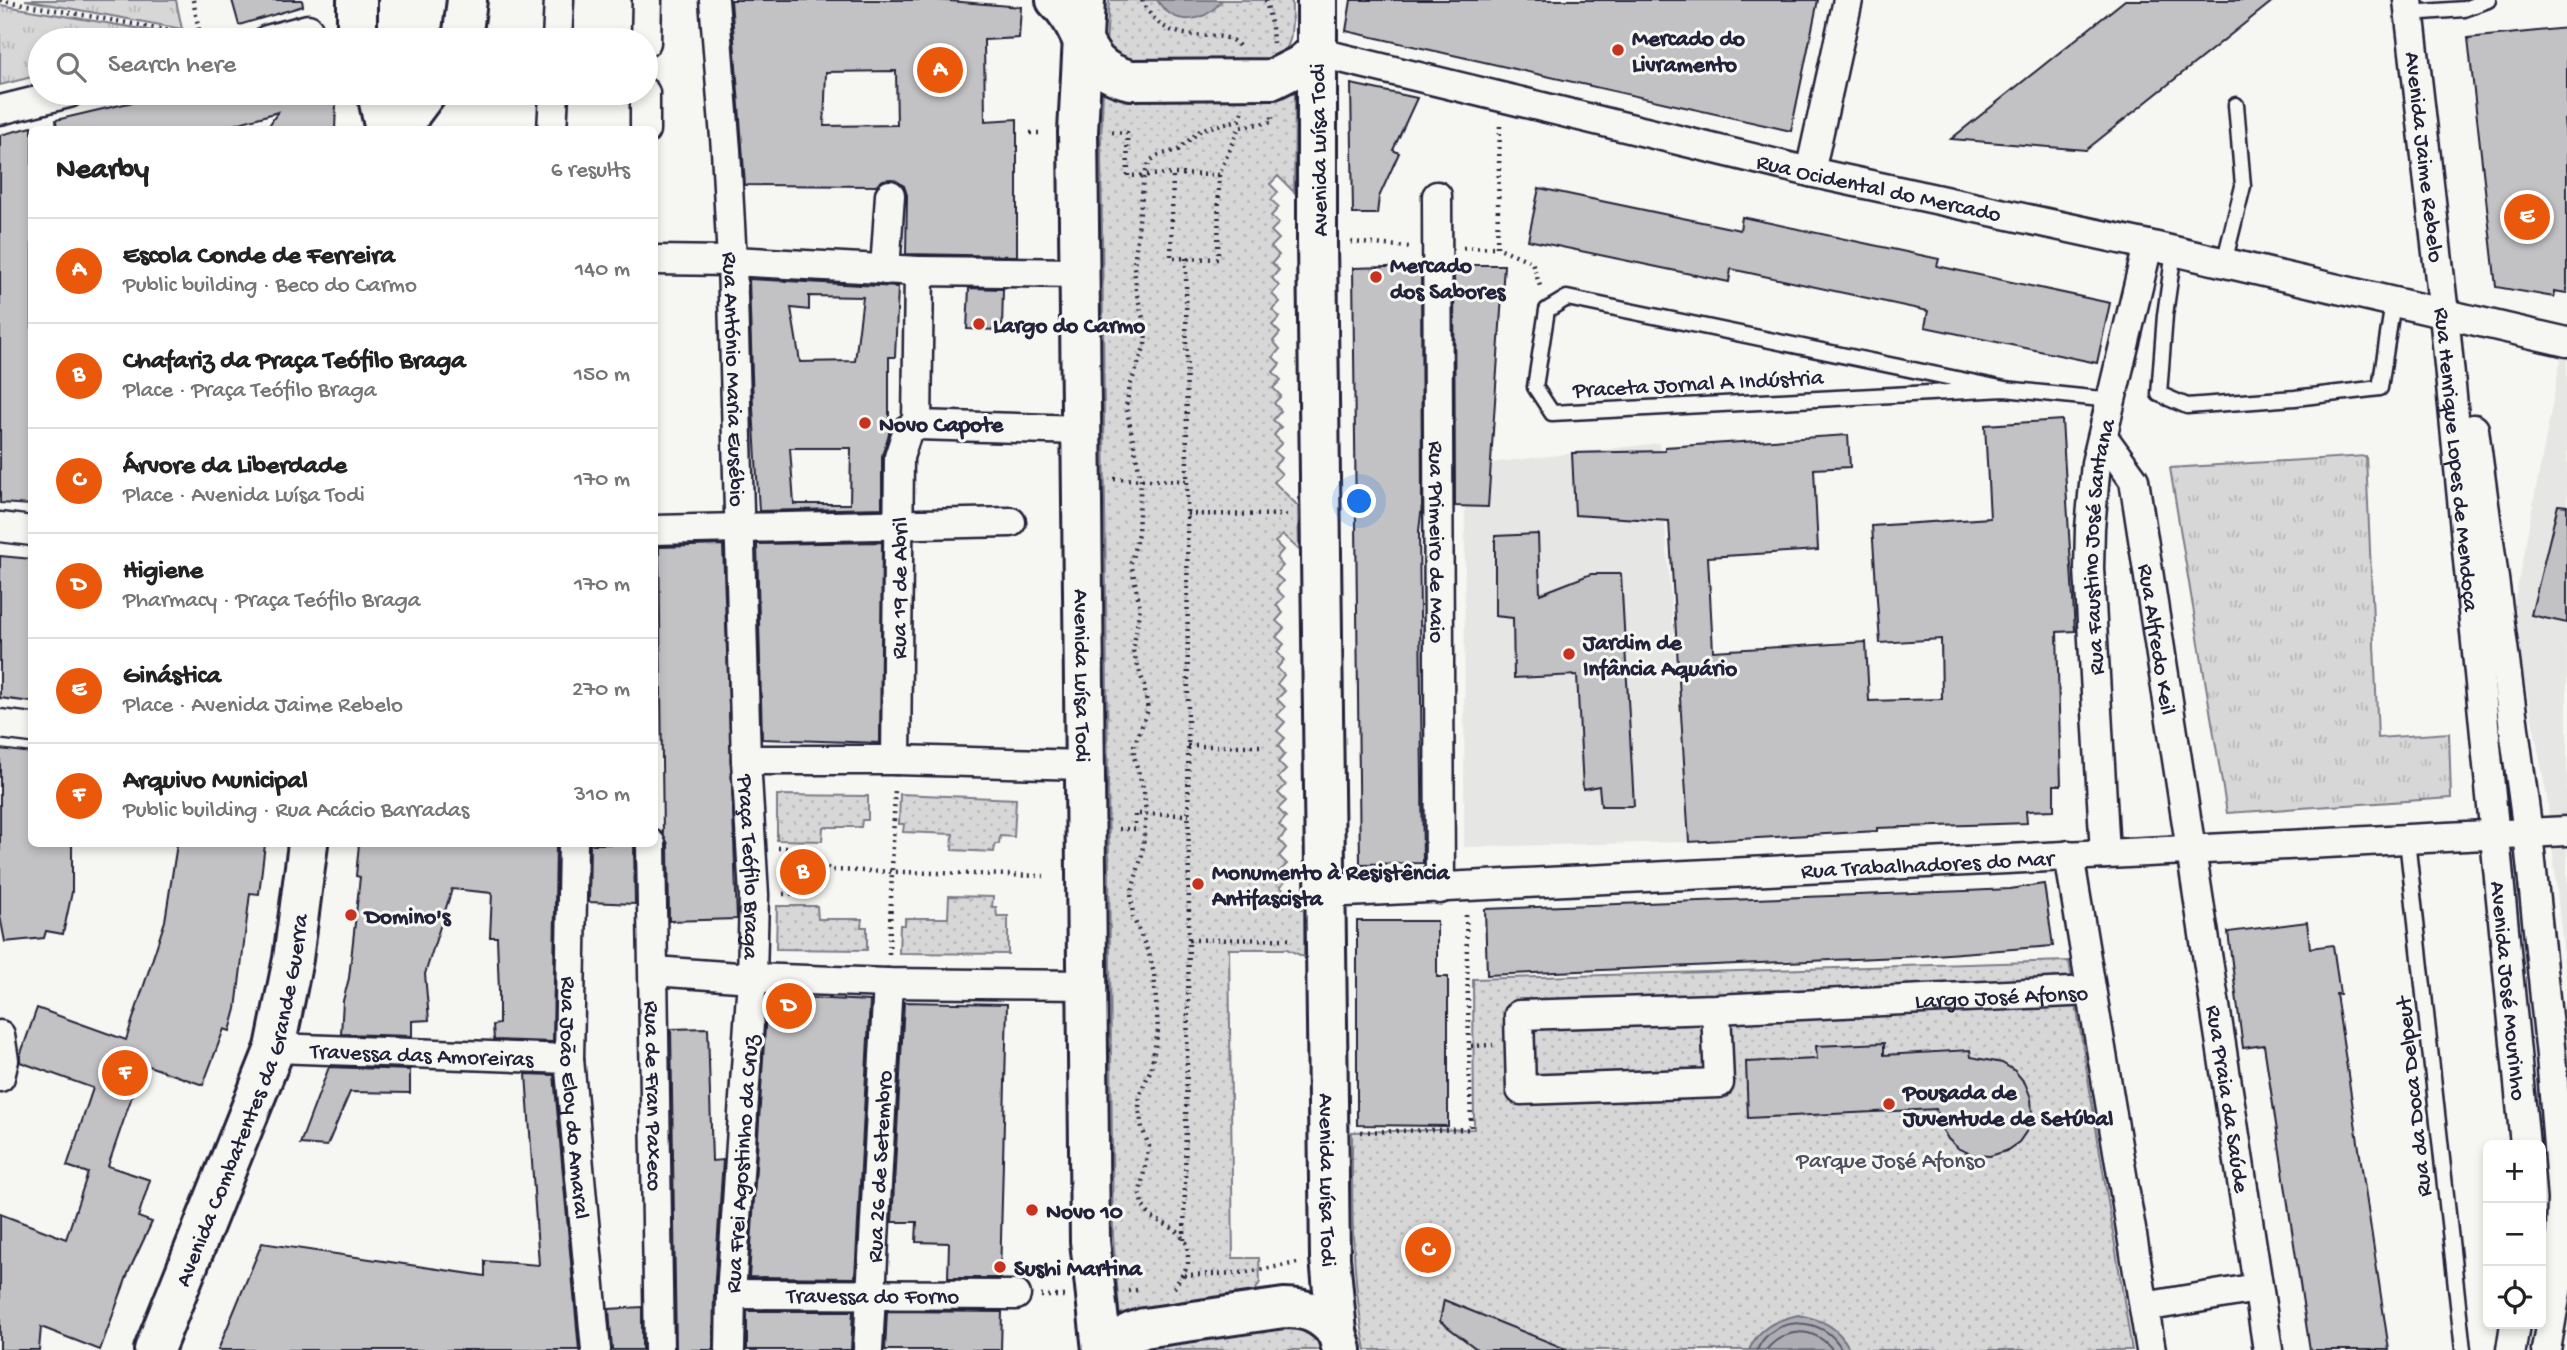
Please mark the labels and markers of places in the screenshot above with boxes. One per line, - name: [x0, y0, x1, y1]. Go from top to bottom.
- place label: Mercado do Livramento: [1632, 27, 1745, 80]
- marker: Mercado do Livramento: [1610, 42, 1626, 58]
- pin: A: [917, 44, 963, 96]
- pin: E: [2504, 191, 2550, 243]
- place label: Mercado dos Sabores: [1390, 254, 1507, 307]
- marker: Mercado dos Sabores: [1368, 269, 1384, 285]
- place label: Largo do Carmo: [993, 314, 1145, 341]
- marker: Largo do Carmo: [971, 316, 987, 332]
- place label: Novo Capote: [879, 413, 1004, 440]
- marker: Novo Capote: [857, 415, 873, 431]
- place label: Jardim de Infância Aquário: [1582, 631, 1737, 684]
- marker: Jardim de Infância Aquário: [1561, 646, 1577, 662]
- pin: B: [780, 846, 826, 898]
- place label: Monumento à Resistência Antifascista: [1211, 861, 1451, 914]
- marker: Monumento à Resistência Antifascista: [1190, 876, 1206, 892]
- place label: Domino's: [363, 905, 452, 932]
- marker: Domino's: [343, 907, 359, 923]
- pin: D: [766, 980, 812, 1032]
- pin: F: [102, 1047, 148, 1099]
- place label: Pousada de Juventude de Setúbal: [1901, 1081, 2113, 1134]
- marker: Pousada de Juventude de Setúbal: [1881, 1096, 1897, 1112]
- place label: Novo 10: [1046, 1200, 1123, 1227]
- marker: Novo 10: [1024, 1202, 1040, 1218]
- pin: C: [1405, 1224, 1451, 1276]
- place label: Sushi Martina: [1014, 1257, 1143, 1284]
- marker: Sushi Martina: [992, 1259, 1008, 1275]

